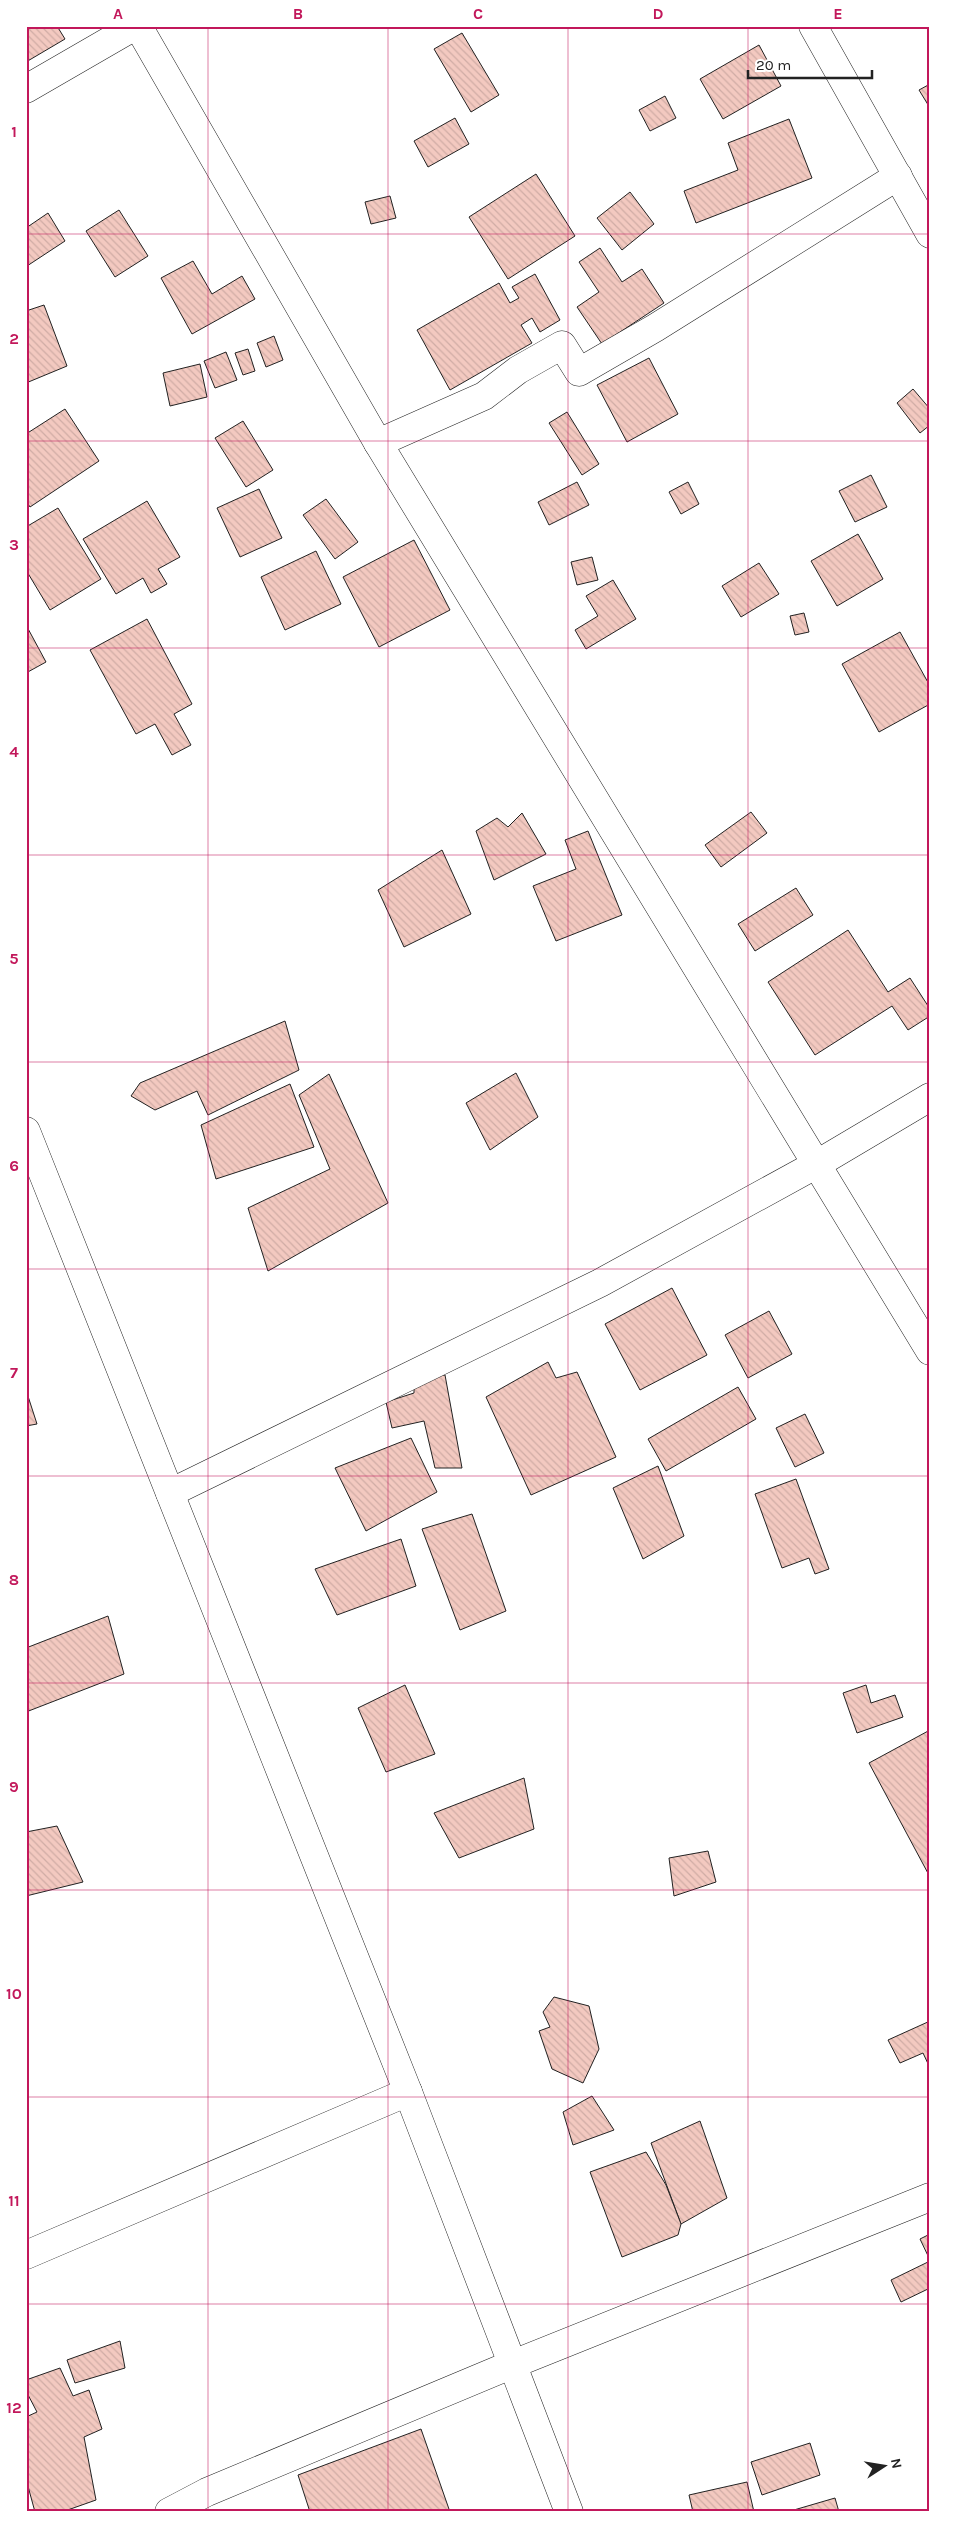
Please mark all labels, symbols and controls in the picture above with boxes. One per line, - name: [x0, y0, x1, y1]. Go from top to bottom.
- text: A: [113, 4, 123, 23]
- text: B: [293, 4, 303, 23]
- text: C: [473, 4, 483, 23]
- text: D: [653, 4, 664, 23]
- text: E: [833, 4, 843, 23]
- scale bar: [748, 48, 872, 80]
- text: 20 m: [756, 56, 791, 74]
- text: 1: [11, 122, 17, 141]
- text: 2: [9, 329, 19, 348]
- text: 3: [9, 535, 19, 554]
- text: 4: [9, 742, 19, 761]
- text: 5: [9, 949, 19, 968]
- text: 6: [9, 1156, 19, 1175]
- text: 7: [10, 1363, 18, 1382]
- text: 8: [9, 1570, 19, 1589]
- text: 9: [9, 1777, 19, 1796]
- text: 10: [6, 1984, 22, 2003]
- text: 11: [8, 2191, 20, 2210]
- text: 12: [6, 2398, 22, 2417]
- north arrow: [858, 2440, 908, 2490]
- text: N: [887, 2457, 906, 2470]

